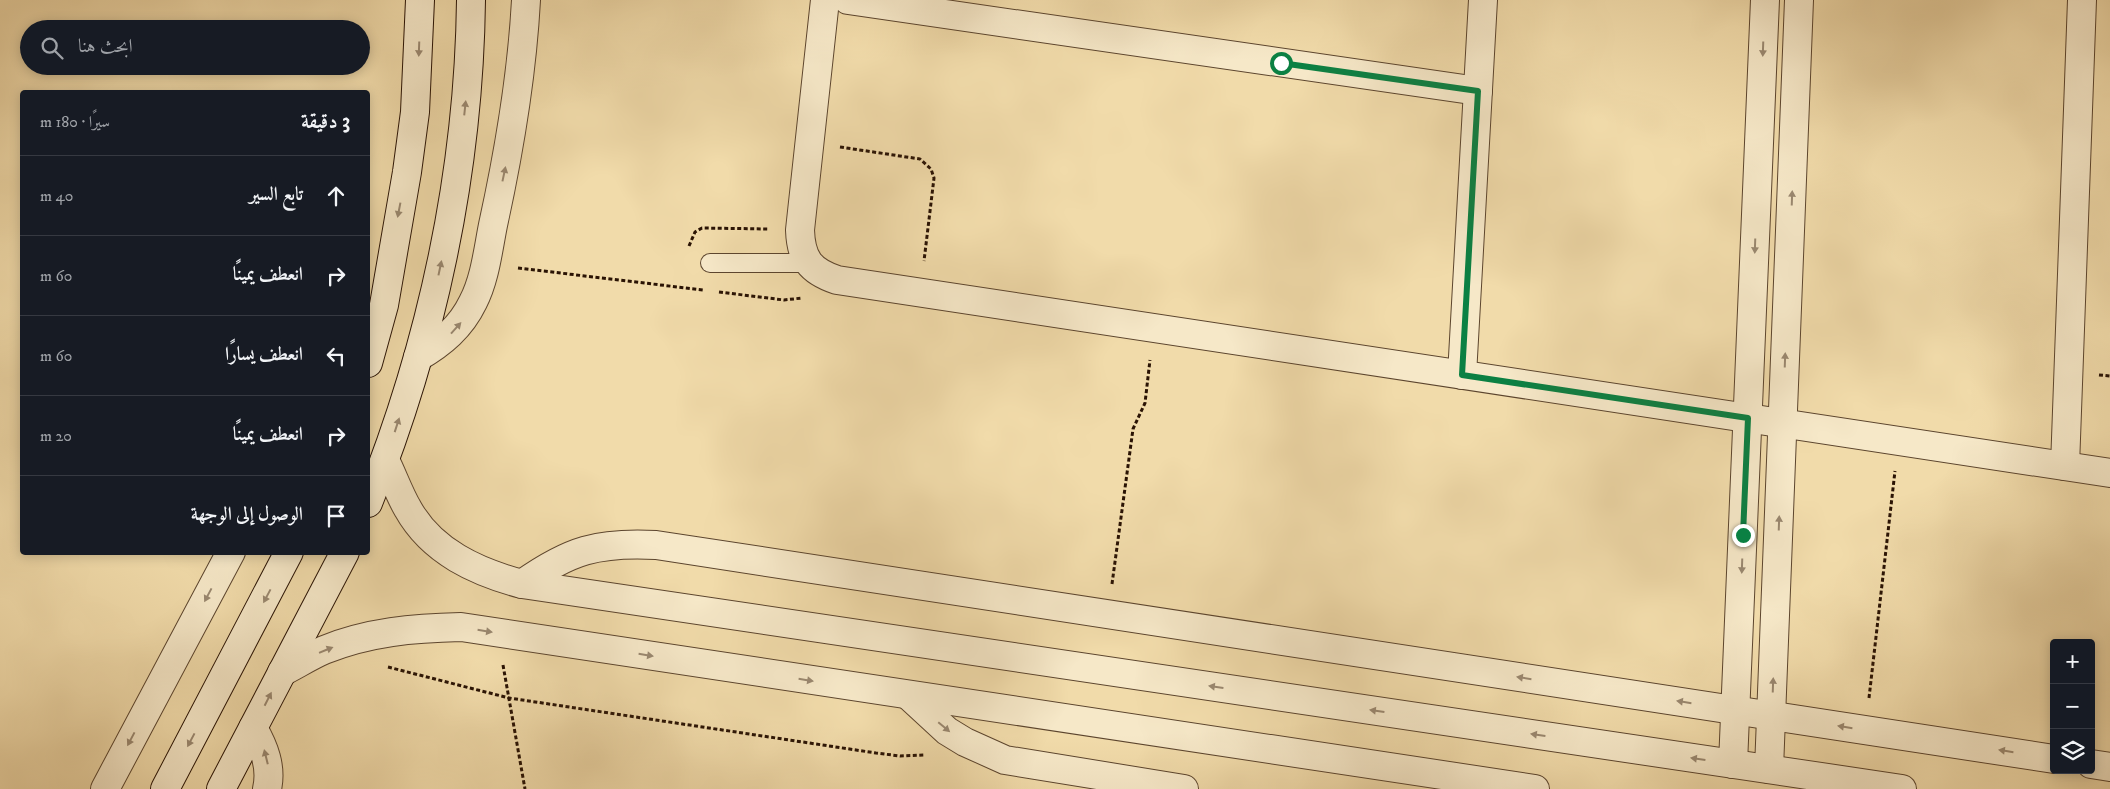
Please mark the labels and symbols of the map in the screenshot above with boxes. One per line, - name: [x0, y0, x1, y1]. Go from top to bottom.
- one-way arrow: [415, 41, 423, 57]
- one-way arrow: [1758, 41, 1766, 57]
- route start: [1270, 52, 1293, 75]
- one-way arrow: [461, 99, 469, 115]
- one-way arrow: [500, 167, 508, 182]
- one-way arrow: [1788, 190, 1796, 206]
- one-way arrow: [395, 202, 403, 218]
- one-way arrow: [1750, 238, 1758, 254]
- one-way arrow: [436, 260, 444, 276]
- one-way arrow: [451, 321, 462, 334]
- one-way arrow: [1782, 352, 1790, 368]
- one-way arrow: [393, 417, 401, 432]
- one-way arrow: [1775, 514, 1783, 530]
- route end: [1732, 524, 1755, 547]
- one-way arrow: [1737, 558, 1745, 574]
- one-way arrow: [204, 588, 212, 603]
- one-way arrow: [263, 589, 271, 603]
- one-way arrow: [477, 627, 493, 635]
- one-way arrow: [319, 646, 333, 654]
- one-way arrow: [638, 652, 654, 660]
- one-way arrow: [1515, 673, 1531, 681]
- one-way arrow: [799, 676, 815, 684]
- one-way arrow: [1769, 677, 1777, 693]
- one-way arrow: [1208, 683, 1224, 691]
- one-way arrow: [264, 692, 272, 707]
- one-way arrow: [1676, 698, 1692, 706]
- one-way arrow: [1369, 707, 1385, 715]
- one-way arrow: [937, 722, 950, 733]
- one-way arrow: [1837, 722, 1853, 730]
- one-way arrow: [1529, 731, 1545, 739]
- one-way arrow: [127, 732, 136, 745]
- one-way arrow: [187, 732, 195, 747]
- one-way arrow: [1997, 747, 2013, 755]
- one-way arrow: [262, 750, 270, 765]
- one-way arrow: [1690, 755, 1706, 763]

